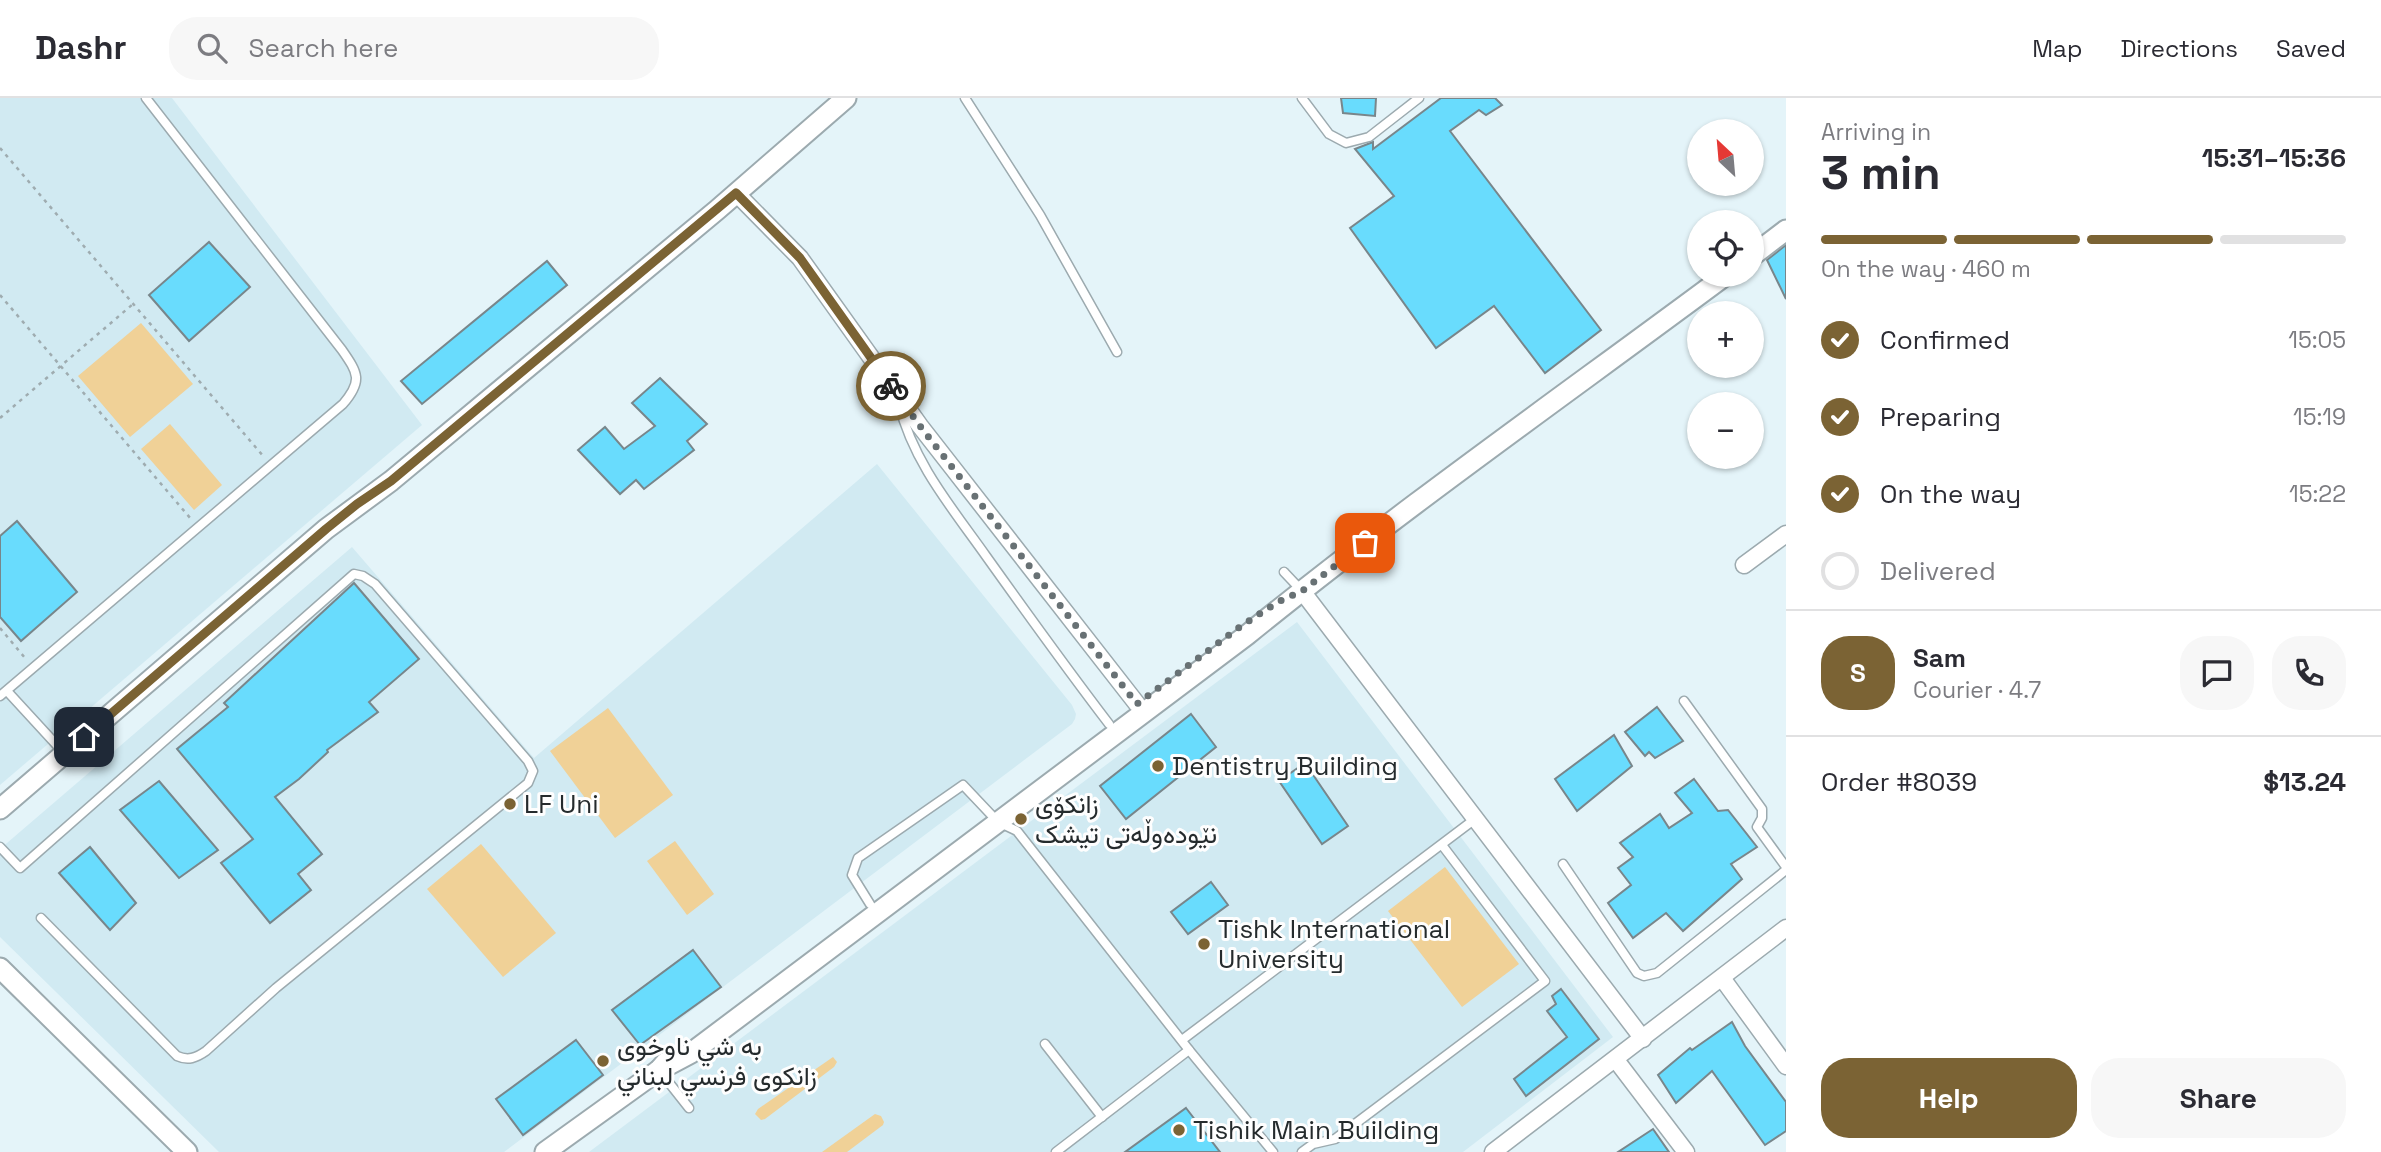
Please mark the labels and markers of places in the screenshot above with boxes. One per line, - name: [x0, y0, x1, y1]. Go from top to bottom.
- pin: [1335, 513, 1395, 573]
- pin: [54, 707, 114, 767]
- place label: Dentistry Building: [1172, 749, 1398, 783]
- marker: Dentistry Building: [1150, 758, 1166, 774]
- place label: LF Uni: [524, 787, 599, 821]
- place label: زانکۆی نێودەوڵەتی تیشک: [1035, 787, 1217, 851]
- marker: LF Uni: [502, 796, 518, 812]
- marker: زانکۆی نێودەوڵەتی تیشک: [1013, 811, 1029, 827]
- place label: Tishk International University: [1218, 912, 1450, 976]
- marker: Tishk International University: [1196, 936, 1212, 952]
- place label: به شي ناوخوى زانكوى فرنسي لبناني: [617, 1029, 817, 1097]
- marker: به شي ناوخوى زانكوى فرنسي لبناني: [595, 1053, 611, 1069]
- place label: Tishik Main Building: [1193, 1113, 1439, 1147]
- marker: Tishik Main Building: [1171, 1122, 1187, 1138]

